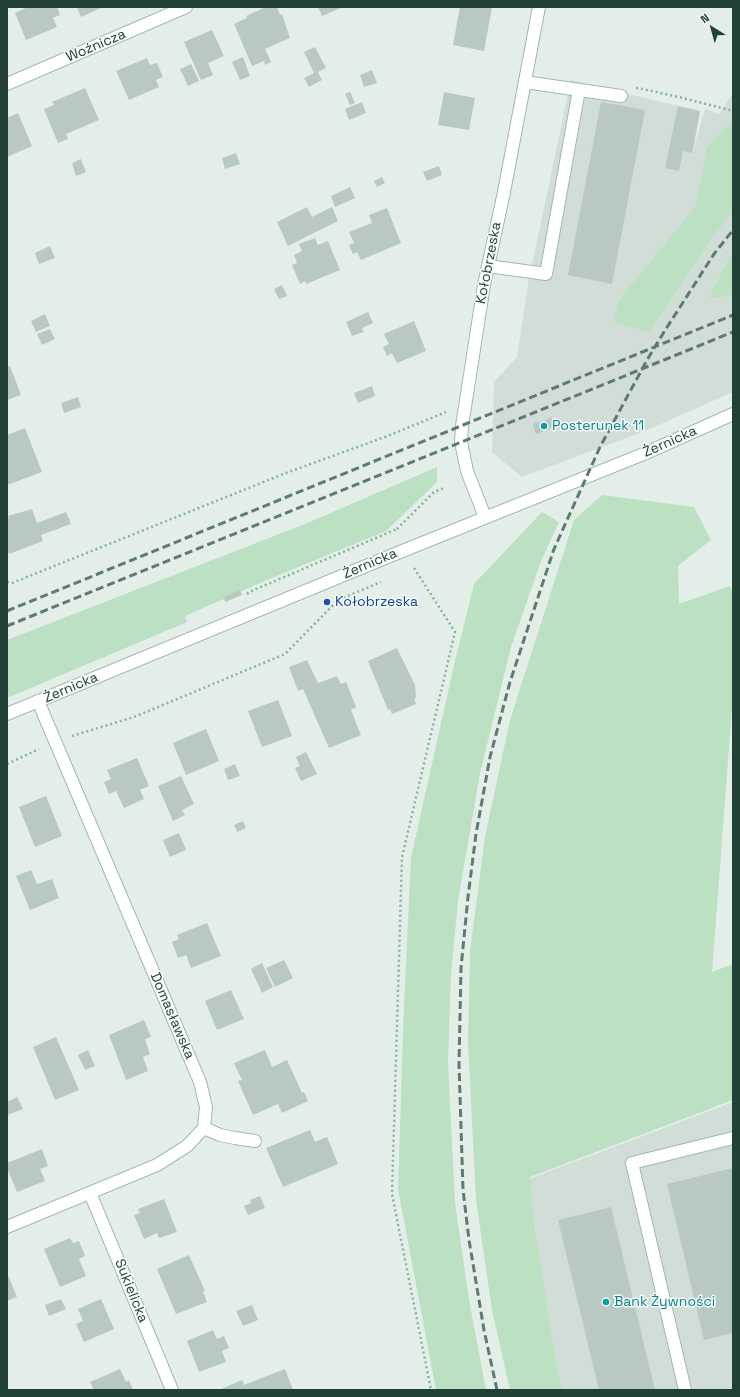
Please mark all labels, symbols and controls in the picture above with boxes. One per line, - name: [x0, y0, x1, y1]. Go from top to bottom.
- north arrow: [692, 8, 732, 48]
- text: N: [698, 11, 712, 26]
- street label: Woźnicza: [64, 26, 128, 66]
- street label: Kołobrzeska: [473, 221, 505, 305]
- place label: Posterunek 11: [552, 418, 644, 434]
- marker: Posterunek 11: [539, 421, 549, 431]
- street label: Żernicka: [640, 423, 700, 461]
- street label: Żernicka: [340, 545, 400, 583]
- place label: Kołobrzeska: [335, 594, 418, 610]
- marker: Kołobrzeska: [322, 597, 332, 607]
- street label: Żernicka: [41, 669, 101, 707]
- street label: Domasławska: [146, 970, 198, 1062]
- street label: Sukielicka: [111, 1257, 151, 1325]
- place label: Bank Żywności: [614, 1294, 715, 1310]
- marker: Bank Żywności: [601, 1297, 611, 1307]

